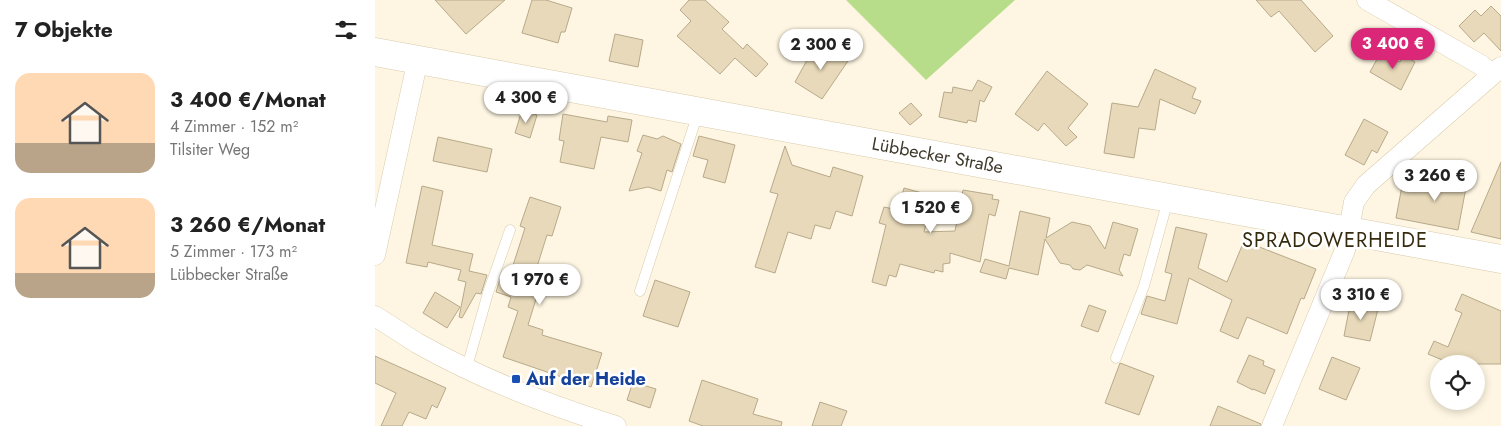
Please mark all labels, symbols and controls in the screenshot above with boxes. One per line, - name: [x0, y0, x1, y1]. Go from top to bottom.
- text: 7 Objekte: [15, 15, 113, 45]
- icon: filters: [332, 16, 360, 44]
- pin: 2 300 €: [775, 28, 867, 71]
- pin: 3 400 €: [1347, 28, 1439, 70]
- text: 3 400 €: [1362, 32, 1424, 55]
- text: 2 300 €: [790, 33, 852, 56]
- pin: 4 300 €: [480, 82, 572, 124]
- text: 3 400 €/Monat: [170, 85, 326, 115]
- text: 4 300 €: [495, 86, 557, 109]
- icon: home: [55, 93, 115, 153]
- text: 4 Zimmer · 152 m²: [170, 115, 298, 138]
- street label: Lübbecker Straße: [870, 131, 1005, 180]
- text: Tilsiter Weg: [170, 138, 250, 161]
- pin: 3 260 €: [1389, 160, 1481, 202]
- text: 3 260 €: [1404, 164, 1466, 187]
- pin: 1 520 €: [885, 192, 977, 234]
- text: 1 520 €: [901, 196, 961, 219]
- text: 3 260 €/Monat: [170, 210, 325, 240]
- icon: home: [55, 218, 115, 278]
- district label: SPRADOWERHEIDE: [1242, 226, 1428, 255]
- text: 5 Zimmer · 173 m²: [170, 240, 297, 263]
- text: Lübbecker Straße: [170, 263, 288, 286]
- pin: 1 970 €: [494, 264, 586, 306]
- text: 1 970 €: [511, 268, 569, 291]
- pin: 3 310 €: [1315, 278, 1407, 321]
- text: 3 310 €: [1332, 283, 1390, 306]
- map controls: [1430, 355, 1485, 410]
- button: locate: [1430, 355, 1485, 410]
- place label: Auf der Heide: [525, 366, 646, 392]
- marker: Auf der Heide: [510, 373, 522, 385]

